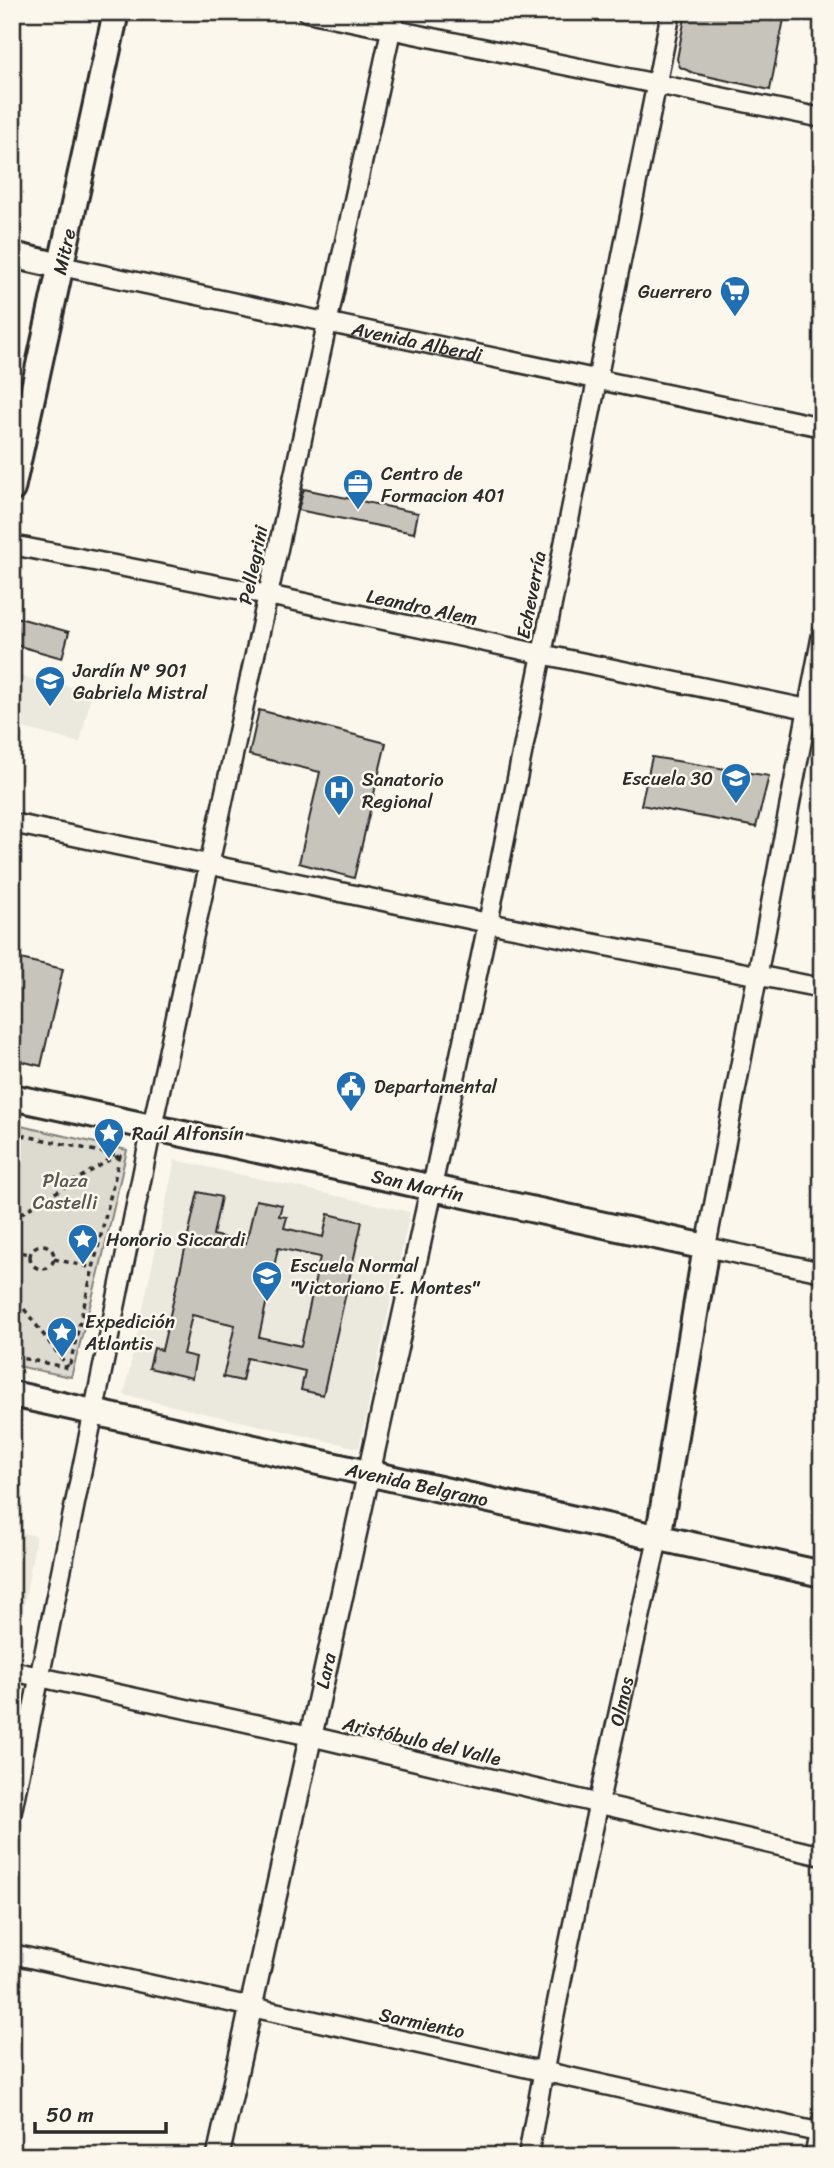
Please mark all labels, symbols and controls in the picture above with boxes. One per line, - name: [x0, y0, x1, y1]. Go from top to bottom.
- street label: Mitre: [43, 225, 85, 278]
- supermarket icon: Guerrero: [718, 274, 752, 318]
- place label: Guerrero: [638, 275, 712, 308]
- street label: Avenida Alberdi: [348, 311, 486, 371]
- place label: Centro de Formacion 401: [381, 457, 505, 512]
- office icon: Centro de Formacion 401: [341, 467, 375, 511]
- street label: Pellegrini: [229, 522, 278, 608]
- street label: Echeverría: [506, 548, 556, 642]
- street label: Leandro Alem: [363, 579, 481, 635]
- place label: Jardín Nº 901 Gabriela Mistral: [72, 654, 208, 709]
- school or university icon: Jardín Nº 901 Gabriela Mistral: [33, 664, 67, 708]
- school or university icon: Escuela 30: [719, 761, 753, 805]
- place label: Escuela 30: [622, 762, 713, 795]
- place label: Sanatorio Regional: [362, 763, 444, 818]
- hospital icon: Sanatorio Regional: [322, 773, 356, 817]
- public building icon: Departamental: [334, 1069, 368, 1113]
- place label: Departamental: [374, 1070, 497, 1103]
- place icon: Raúl Alfonsín: [92, 1116, 126, 1160]
- place label: Raúl Alfonsín: [132, 1117, 244, 1150]
- street label: San Martín: [368, 1159, 467, 1211]
- park label: Plaza Castelli: [33, 1164, 98, 1219]
- place icon: Honorio Siccardi: [66, 1222, 100, 1266]
- place label: Honorio Siccardi: [106, 1223, 246, 1256]
- place label: Escuela Normal "Victoriano E. Montes": [290, 1249, 480, 1304]
- school or university icon: Escuela Normal "Victoriano E. Montes": [250, 1259, 284, 1303]
- place label: Expedición Atlantis: [84, 1305, 175, 1360]
- place icon: Expedición Atlantis: [45, 1315, 79, 1359]
- street label: Avenida Belgrano: [342, 1452, 491, 1516]
- street label: Lara: [305, 1649, 345, 1692]
- street label: Olmos: [600, 1673, 643, 1729]
- street label: Aristóbulo del Valle: [339, 1707, 504, 1775]
- street label: Sarmiento: [376, 1998, 468, 2048]
- scale bar: [35, 2091, 166, 2135]
- text: 50 m: [46, 2096, 94, 2134]

